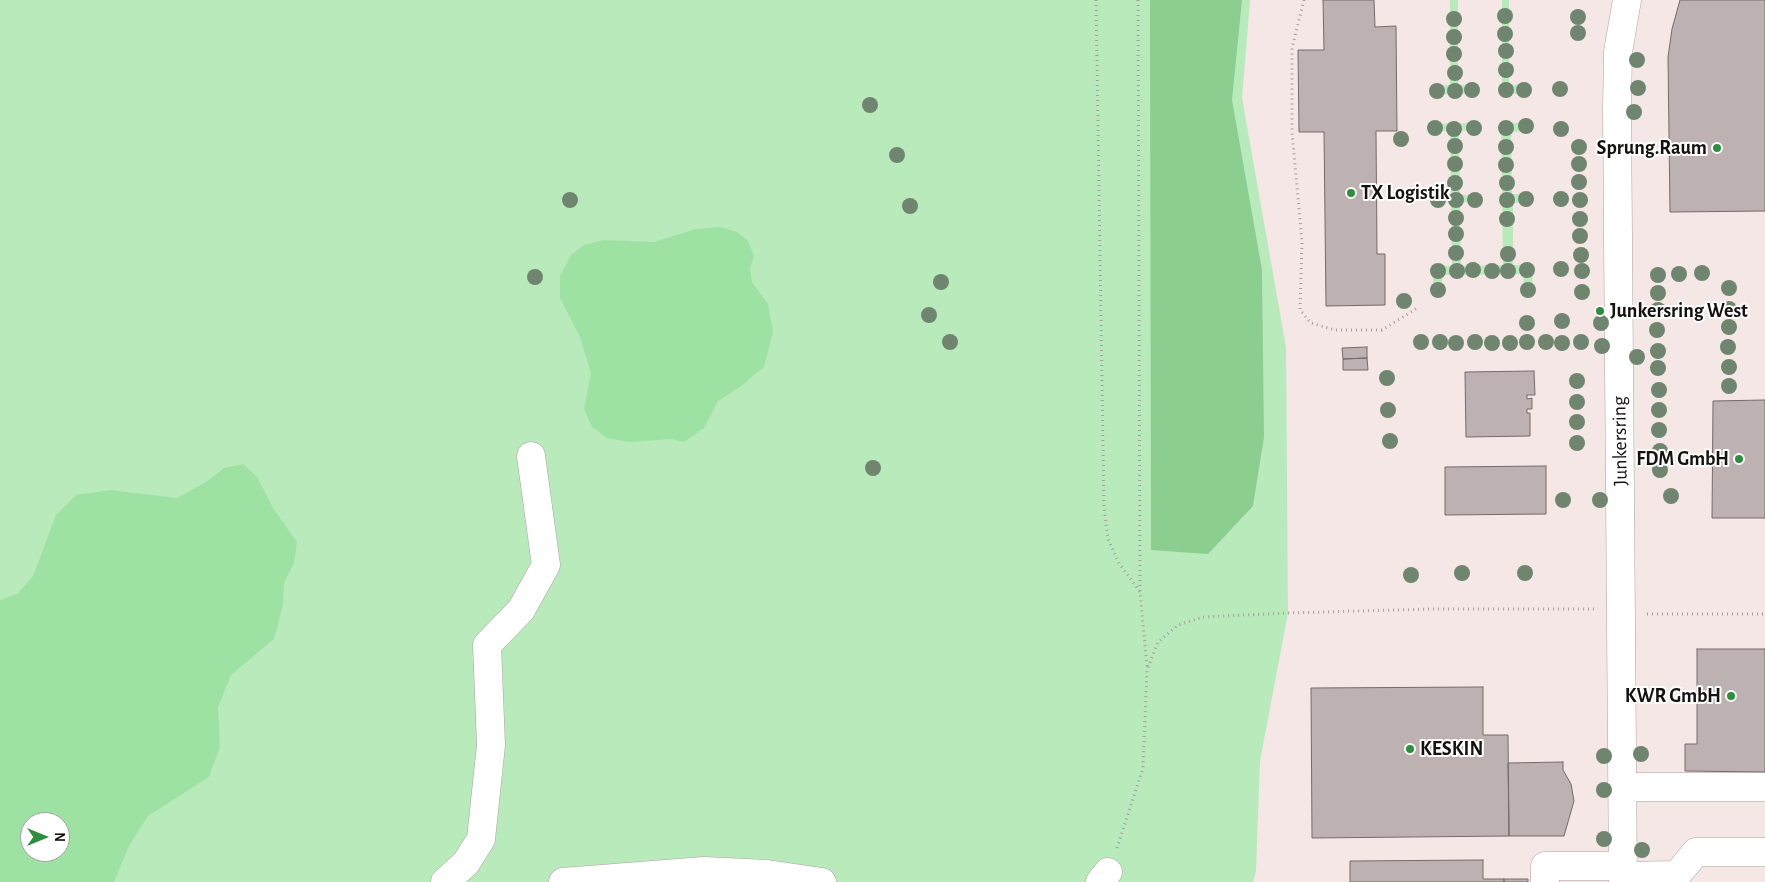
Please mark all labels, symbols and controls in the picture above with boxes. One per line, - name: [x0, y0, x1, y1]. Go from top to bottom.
- place label: Sprung.Raum: [1597, 136, 1707, 160]
- marker: Sprung.Raum: [1711, 142, 1723, 154]
- place label: TX Logistik: [1361, 181, 1450, 205]
- marker: TX Logistik: [1345, 187, 1357, 199]
- place label: Junkersring West: [1610, 299, 1748, 323]
- marker: Junkersring West: [1594, 305, 1606, 317]
- street label: Junkersring: [1607, 396, 1633, 486]
- place label: FDM GmbH: [1636, 447, 1729, 471]
- marker: FDM GmbH: [1733, 453, 1745, 465]
- place label: KWR GmbH: [1625, 684, 1721, 708]
- marker: KWR GmbH: [1725, 690, 1737, 702]
- place label: KESKIN: [1420, 737, 1483, 761]
- marker: KESKIN: [1404, 743, 1416, 755]
- north arrow: [20, 812, 70, 862]
- text: N: [52, 832, 66, 842]

